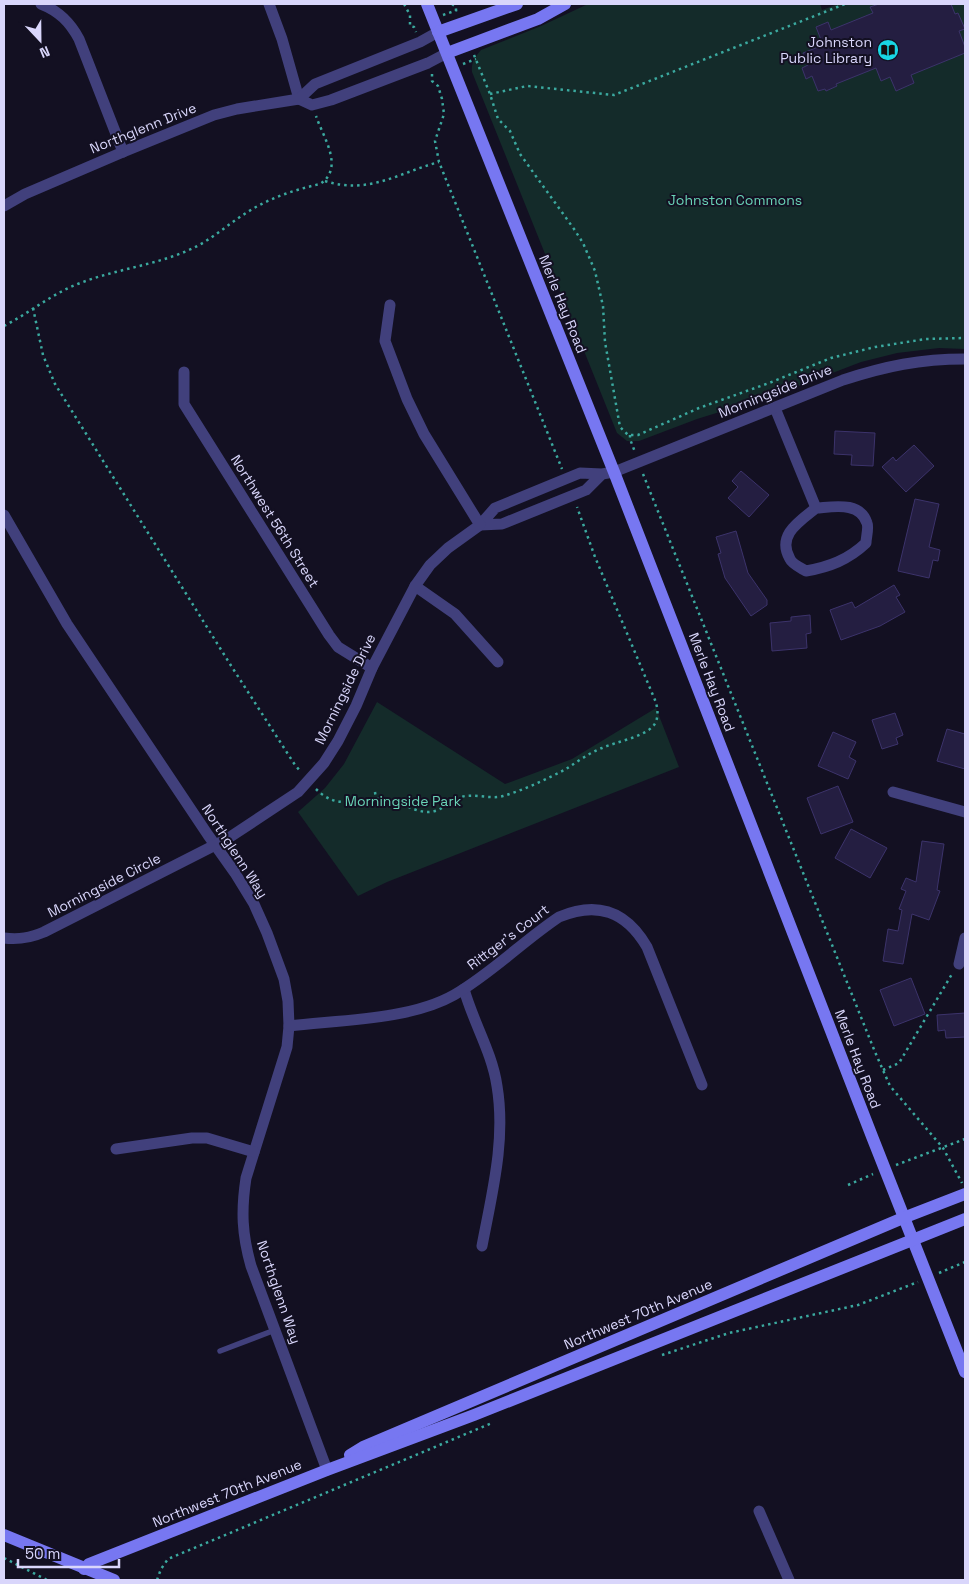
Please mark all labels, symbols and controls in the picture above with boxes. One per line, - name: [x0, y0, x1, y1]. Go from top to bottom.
- north arrow: [15, 15, 65, 65]
- place label: Johnston Public Library: [780, 33, 872, 67]
- library icon: Johnston Public Library: [876, 38, 900, 62]
- text: N: [37, 42, 53, 62]
- street label: Northglenn Drive: [87, 98, 199, 158]
- park label: Johnston Commons: [668, 191, 802, 209]
- street label: Merle Hay Road: [535, 252, 591, 356]
- street label: Morningside Drive: [716, 360, 834, 422]
- street label: Northwest 56th Street: [227, 451, 323, 591]
- street label: Merle Hay Road: [685, 630, 739, 734]
- street label: Morningside Drive: [310, 631, 380, 747]
- park label: Morningside Park: [345, 792, 462, 810]
- street label: Northglenn Way: [198, 801, 272, 901]
- street label: Morningside Circle: [44, 849, 164, 921]
- street label: Rittger's Court: [463, 900, 553, 974]
- street label: Merle Hay Road: [831, 1007, 885, 1111]
- street label: Northglenn Way: [253, 1238, 305, 1346]
- street label: Northwest 70th Avenue: [561, 1275, 715, 1353]
- street label: Northwest 70th Avenue: [150, 1455, 304, 1531]
- scale bar: [18, 1536, 119, 1568]
- text: 50 m: [25, 1544, 60, 1563]

